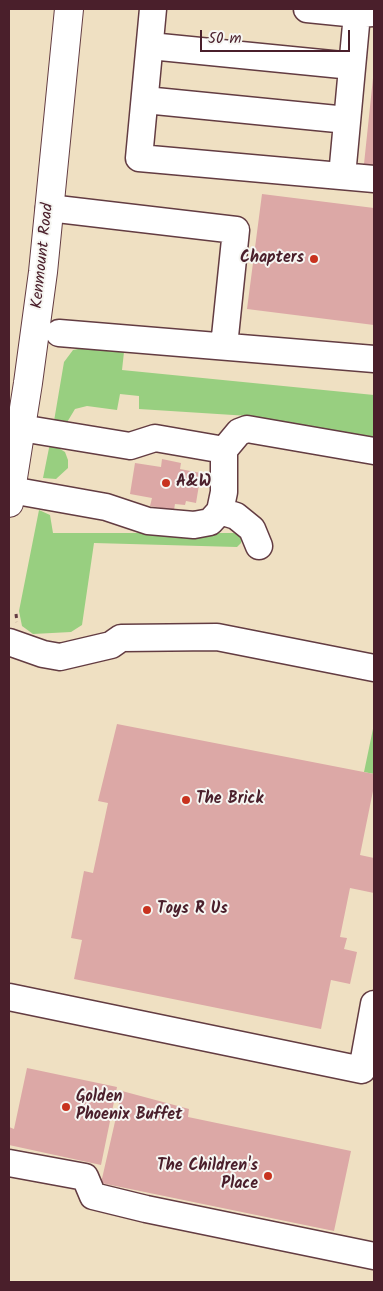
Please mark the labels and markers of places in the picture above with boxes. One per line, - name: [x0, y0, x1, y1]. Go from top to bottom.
- place label: Chapters: [240, 249, 304, 269]
- marker: Chapters: [308, 253, 320, 265]
- place label: A&W: [176, 473, 211, 493]
- marker: A&W: [160, 477, 172, 489]
- place label: The Brick: [196, 790, 263, 810]
- marker: The Brick: [180, 794, 192, 806]
- place label: Toys R Us: [157, 900, 228, 920]
- marker: Toys R Us: [141, 904, 153, 916]
- place label: Golden Phoenix Buffet: [76, 1088, 182, 1126]
- marker: Golden Phoenix Buffet: [60, 1101, 72, 1113]
- place label: The Children's Place: [157, 1157, 258, 1195]
- marker: The Children's Place: [262, 1170, 274, 1182]

